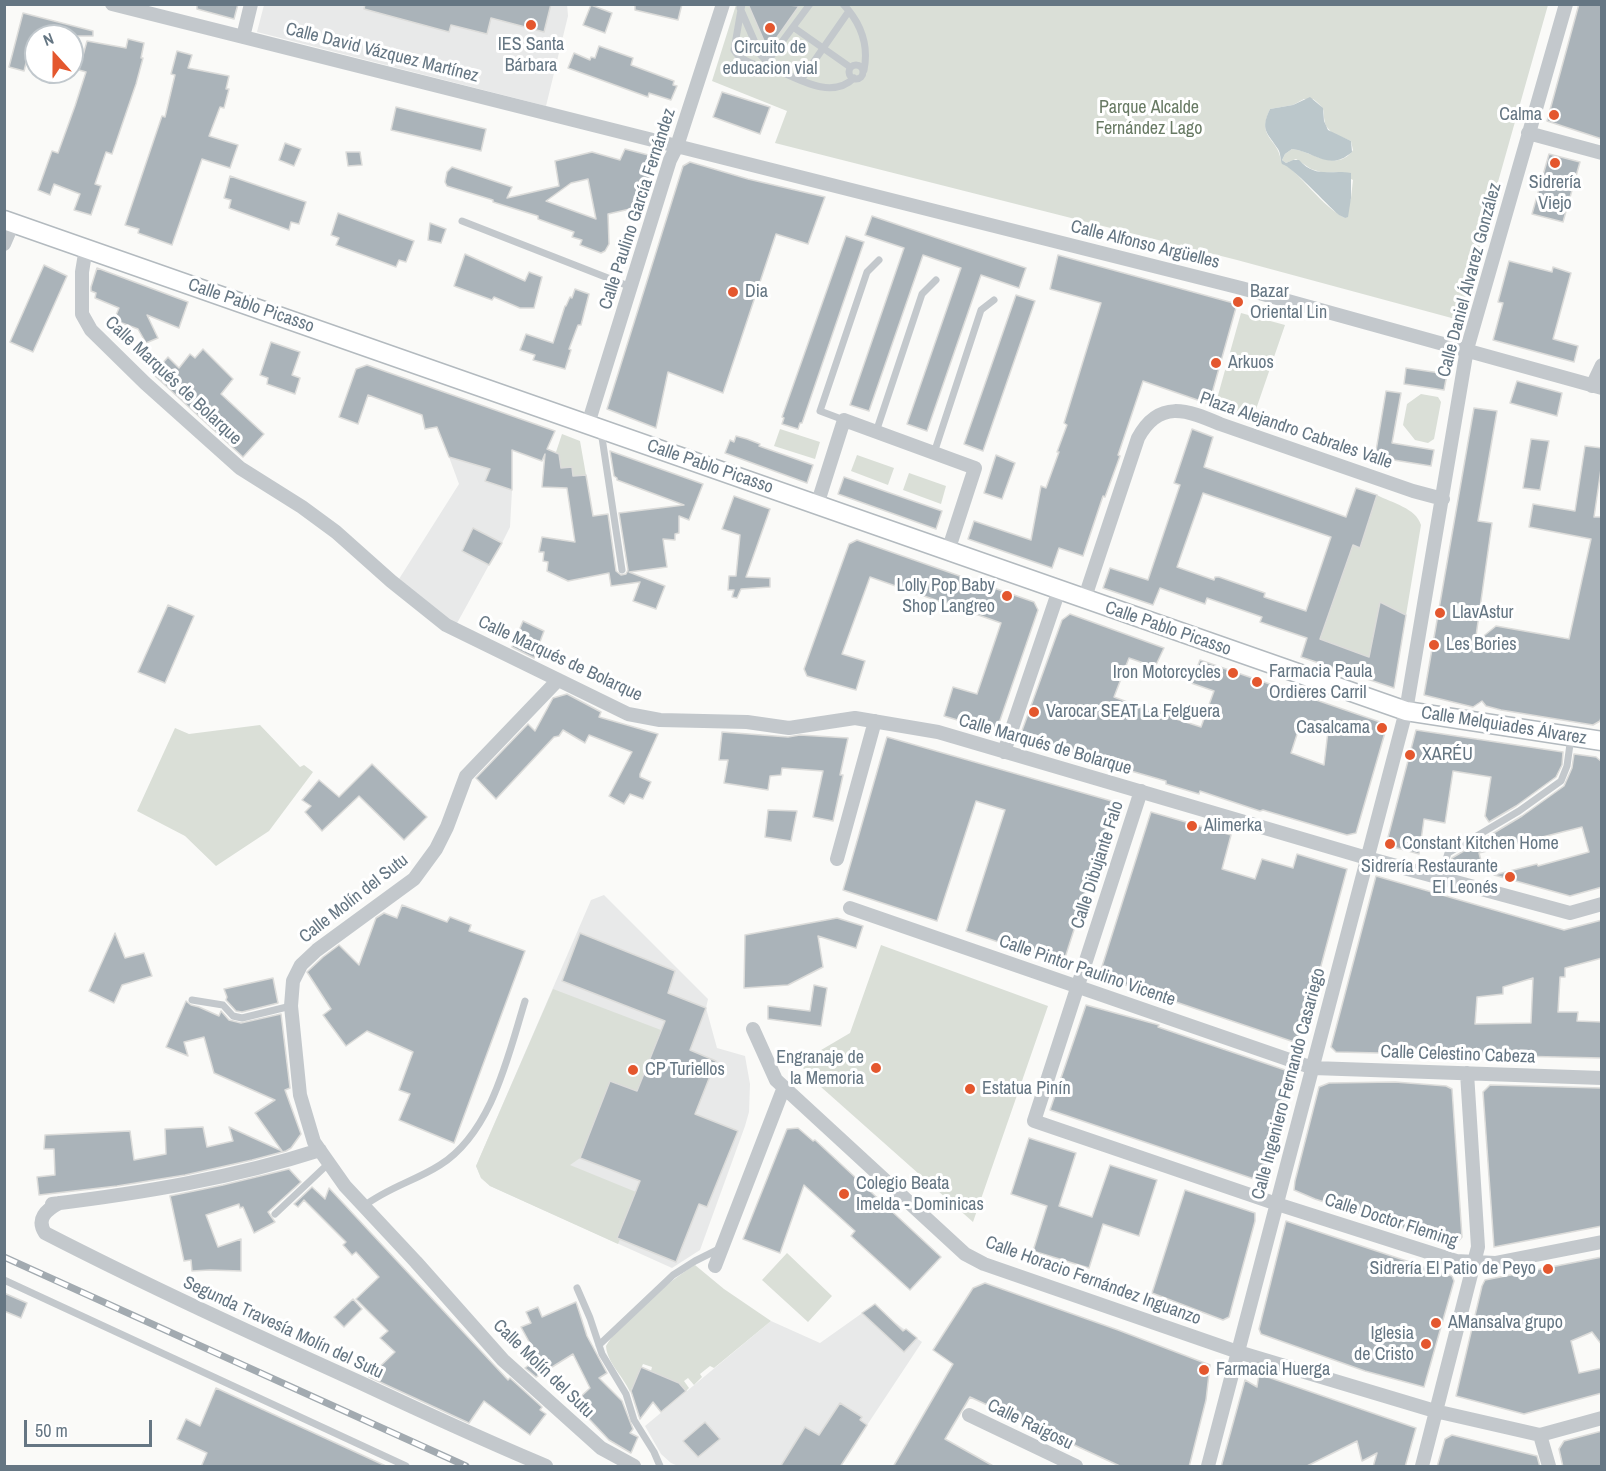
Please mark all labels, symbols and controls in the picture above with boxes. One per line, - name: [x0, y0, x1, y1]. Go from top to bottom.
- marker: IES Santa Bárbara: [524, 18, 538, 32]
- street label: Calle David Vázquez Martínez: [283, 19, 481, 87]
- marker: Circuito de educacion vial: [763, 21, 777, 35]
- north arrow: [24, 24, 84, 84]
- text: N: [40, 27, 57, 51]
- place label: IES Santa Bárbara: [498, 34, 564, 76]
- place label: Circuito de educacion vial: [722, 37, 818, 80]
- park label: Parque Alcalde Fernández Lago: [1096, 97, 1202, 140]
- place label: Calma: [1499, 104, 1542, 126]
- street label: Calle Paulino García Fernández: [595, 106, 681, 312]
- marker: Calma: [1547, 108, 1561, 122]
- marker: Sidrería Viejo: [1548, 156, 1562, 170]
- place label: Sidrería Viejo: [1529, 172, 1581, 214]
- street label: Calle Daniel Álvarez González: [1434, 181, 1506, 379]
- street label: Calle Alfonso Argüelles: [1068, 216, 1222, 274]
- street label: Calle Pablo Picasso: [185, 274, 317, 338]
- place label: Dia: [745, 281, 768, 303]
- place label: Bazar Oriental Lin: [1250, 281, 1327, 324]
- marker: Dia: [726, 285, 740, 299]
- marker: Bazar Oriental Lin: [1231, 295, 1245, 309]
- street label: Calle Marqués de Bolarque: [100, 312, 246, 450]
- place label: Arkuos: [1228, 352, 1274, 374]
- marker: Arkuos: [1209, 356, 1223, 370]
- street label: Plaza Alejandro Cabrales Valle: [1197, 388, 1395, 474]
- street label: Calle Pablo Picasso: [644, 435, 776, 499]
- place label: Lolly Pop Baby Shop Langreo: [897, 575, 995, 618]
- marker: Lolly Pop Baby Shop Langreo: [1000, 589, 1014, 603]
- street label: Calle Pablo Picasso: [1102, 597, 1234, 661]
- place label: LlavAstur: [1452, 602, 1514, 624]
- marker: LlavAstur: [1433, 606, 1447, 620]
- street label: Calle Marqués de Bolarque: [474, 611, 646, 707]
- place label: Les Bories: [1446, 634, 1517, 656]
- marker: Les Bories: [1427, 638, 1441, 652]
- place label: Farmacia Paula Ordieres Carril: [1269, 661, 1372, 704]
- place label: Iron Motorcycles: [1113, 662, 1221, 684]
- marker: Iron Motorcycles: [1226, 666, 1240, 680]
- marker: Farmacia Paula Ordieres Carril: [1250, 675, 1264, 689]
- place label: Varocar SEAT La Felguera: [1046, 701, 1220, 723]
- street label: Calle Melquiades Álvarez: [1420, 702, 1588, 750]
- marker: Varocar SEAT La Felguera: [1027, 705, 1041, 719]
- street label: Calle Marqués de Bolarque: [956, 710, 1134, 780]
- place label: Casalcama: [1296, 717, 1370, 739]
- marker: Casalcama: [1375, 721, 1389, 735]
- place label: XARÉU: [1422, 744, 1473, 766]
- marker: XARÉU: [1403, 748, 1417, 762]
- street label: Calle Dibujante Falo: [1067, 798, 1129, 932]
- place label: Alimerka: [1204, 815, 1262, 837]
- marker: Alimerka: [1185, 819, 1199, 833]
- place label: Constant Kitchen Home: [1402, 833, 1559, 855]
- marker: Constant Kitchen Home: [1383, 837, 1397, 851]
- street label: Calle Molín del Sutu: [295, 850, 413, 948]
- place label: Sidrería Restaurante El Leonés: [1361, 856, 1498, 898]
- marker: Sidrería Restaurante El Leonés: [1503, 870, 1517, 884]
- street label: Calle Pintor Paulino Vicente: [996, 931, 1178, 1011]
- street label: Calle Ingeniero Fernando Casariego: [1248, 966, 1330, 1202]
- street label: Calle Celestino Cabeza: [1380, 1042, 1536, 1068]
- place label: Engranaje de la Memoria: [776, 1047, 864, 1090]
- place label: CP Turiellos: [645, 1059, 725, 1081]
- marker: Engranaje de la Memoria: [869, 1061, 883, 1075]
- marker: CP Turiellos: [626, 1063, 640, 1077]
- place label: Estatua Pinín: [982, 1078, 1071, 1100]
- marker: Estatua Pinín: [963, 1082, 977, 1096]
- place label: Colegio Beata Imelda - Dominicas: [856, 1173, 984, 1216]
- marker: Colegio Beata Imelda - Dominicas: [837, 1187, 851, 1201]
- street label: Calle Doctor Fleming: [1322, 1189, 1460, 1253]
- street label: Calle Horacio Fernández Inguanzo: [982, 1232, 1204, 1330]
- place label: Sidrería El Patio de Peyo: [1369, 1258, 1536, 1280]
- marker: Sidrería El Patio de Peyo: [1541, 1262, 1555, 1276]
- street label: Segunda Travesía Molín del Sutu: [179, 1272, 387, 1384]
- place label: AMansalva grupo: [1448, 1312, 1563, 1334]
- street label: Calle Molín del Sutu: [488, 1315, 598, 1423]
- marker: AMansalva grupo: [1429, 1316, 1443, 1330]
- place label: Iglesia de Cristo: [1354, 1323, 1414, 1366]
- marker: Iglesia de Cristo: [1419, 1337, 1433, 1351]
- place label: Farmacia Huerga: [1216, 1359, 1330, 1381]
- marker: Farmacia Huerga: [1197, 1363, 1211, 1377]
- street label: Calle Raigosu: [984, 1395, 1076, 1455]
- scale bar: [27, 1408, 154, 1446]
- text: 50 m: [35, 1418, 68, 1443]

